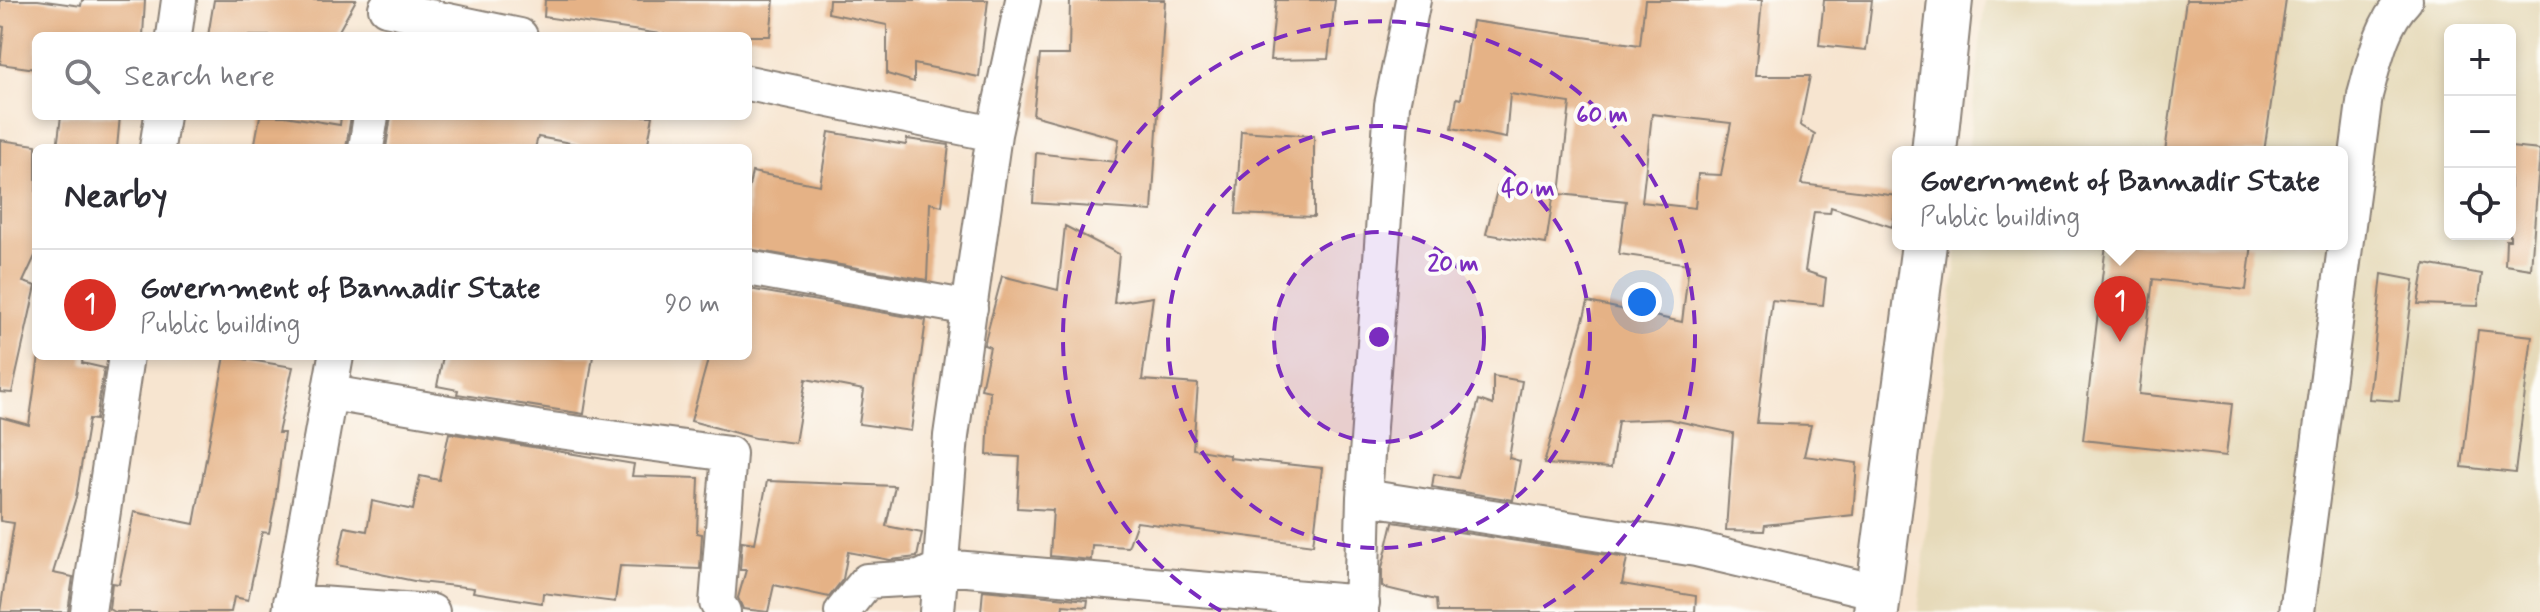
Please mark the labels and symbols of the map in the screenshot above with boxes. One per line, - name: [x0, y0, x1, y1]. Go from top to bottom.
- text: 60 m: [1576, 100, 1628, 131]
- text: 40 m: [1501, 174, 1555, 205]
- text: 20 m: [1427, 249, 1479, 280]
- pin: 1: [2094, 276, 2146, 342]
- your location: [1622, 282, 1662, 322]
- centre of rings: [1365, 323, 1393, 351]

